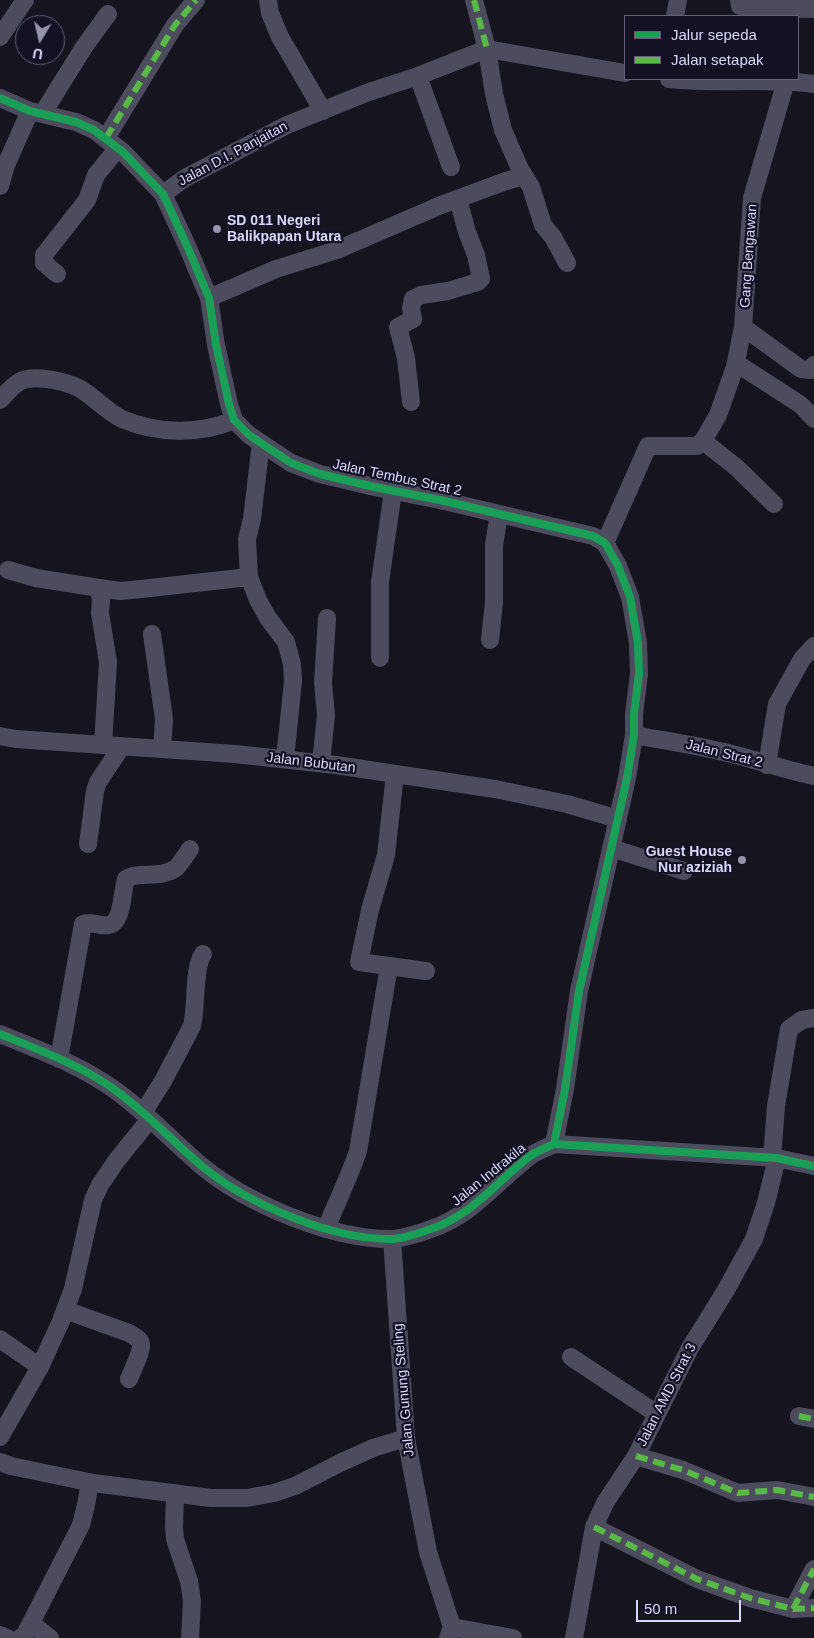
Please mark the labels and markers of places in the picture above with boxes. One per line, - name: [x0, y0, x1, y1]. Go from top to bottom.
- place label: SD 011 Negeri Balikpapan Utara: [227, 213, 341, 246]
- marker: SD 011 Negeri Balikpapan Utara: [211, 223, 223, 235]
- place label: Guest House Nur aziziah: [646, 844, 732, 876]
- marker: Guest House Nur aziziah: [736, 854, 748, 866]

